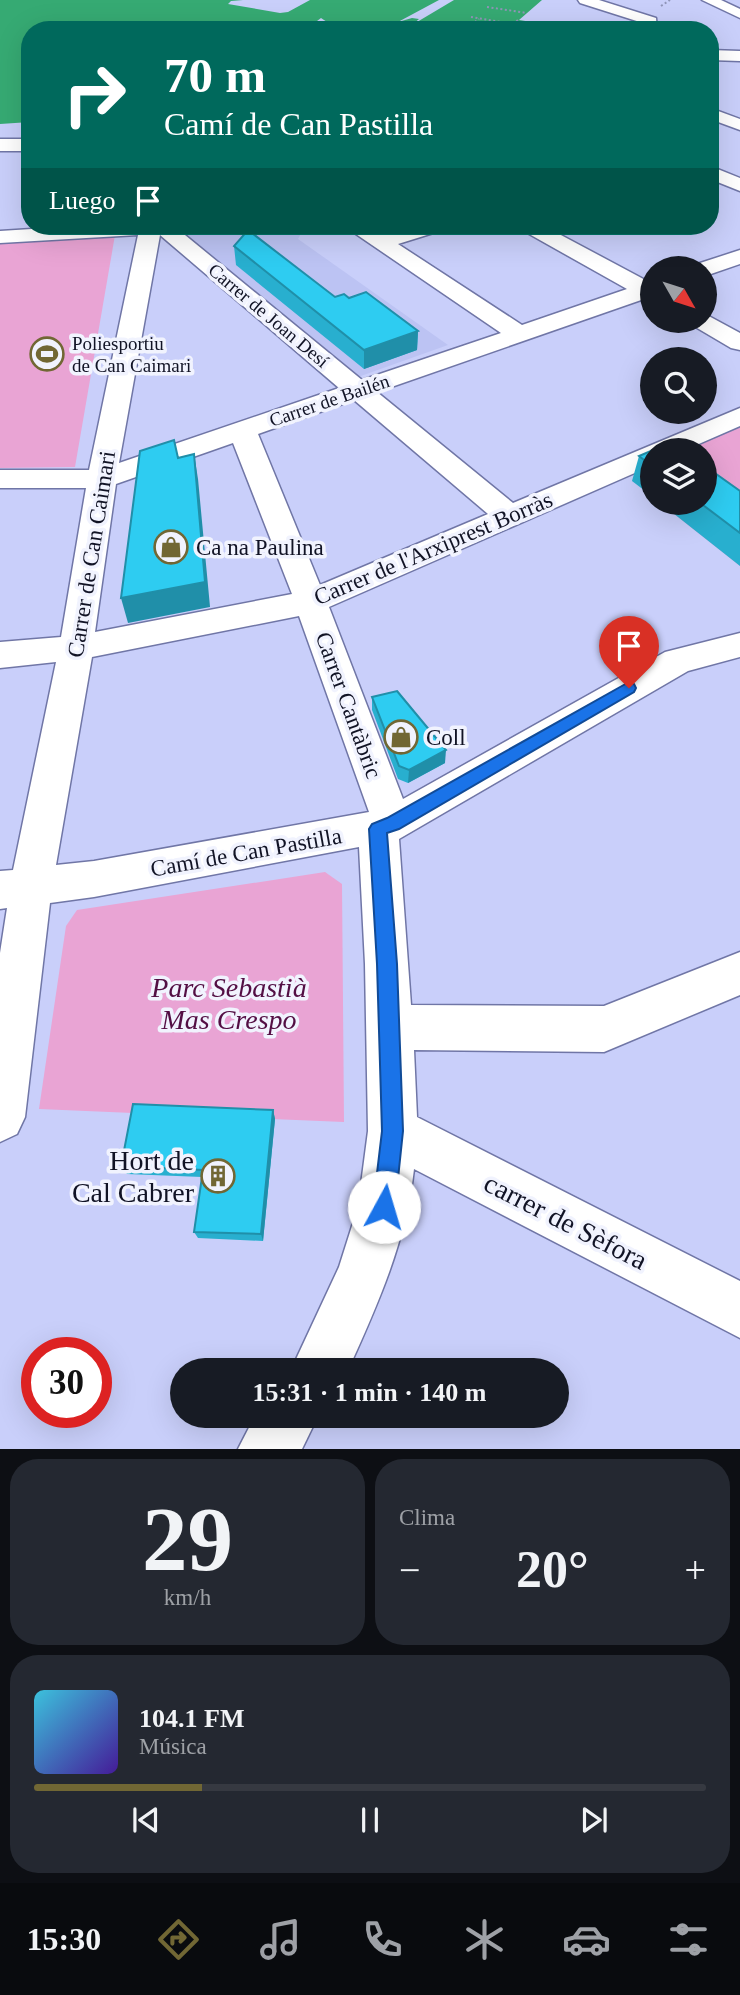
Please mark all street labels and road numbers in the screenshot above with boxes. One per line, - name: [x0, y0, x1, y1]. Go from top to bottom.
- street label: Carrer de Joan Desí: [204, 259, 334, 372]
- street label: Carrer de Bailén: [266, 370, 392, 431]
- street label: Carrer de Can Caimari: [63, 449, 120, 659]
- street label: Carrer de l'Arxiprest Borràs: [310, 487, 556, 610]
- street label: Carrer Cantàbric: [310, 629, 387, 782]
- street label: Camí de Can Pastilla: [149, 823, 344, 882]
- street label: carrer de Sèfora: [479, 1167, 653, 1276]

